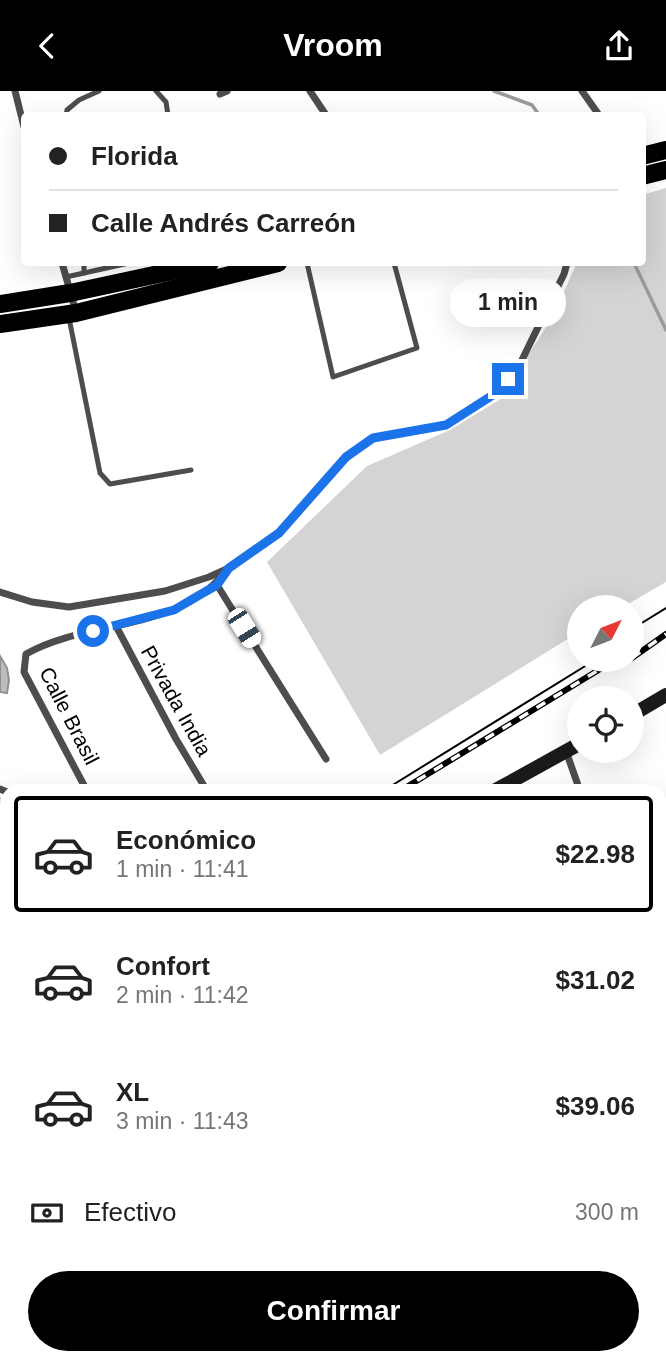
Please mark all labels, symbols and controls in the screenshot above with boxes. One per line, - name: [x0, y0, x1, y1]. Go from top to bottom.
- icon: back: [28, 27, 66, 65]
- text: Vroom: [283, 27, 383, 63]
- icon: share: [600, 27, 638, 65]
- text: Florida: [91, 141, 178, 171]
- text: Calle Andrés Carreón: [91, 208, 356, 238]
- callout: 1 min: [450, 278, 566, 327]
- text: 1 min: [478, 289, 538, 315]
- route end: [492, 363, 524, 395]
- north arrow: [567, 595, 644, 672]
- map controls: [567, 595, 644, 763]
- car: [224, 605, 265, 651]
- route start: [77, 615, 109, 647]
- street label: Privada India: [137, 642, 216, 760]
- street label: Calle Brasil: [35, 663, 104, 768]
- button: locate: [567, 686, 644, 763]
- icon: car: [32, 823, 95, 886]
- text: Económico: [116, 825, 256, 855]
- text: $22.98: [555, 839, 635, 869]
- text: 1 min · 11:41: [116, 856, 249, 882]
- icon: car: [32, 949, 95, 1012]
- text: Confort: [116, 951, 210, 981]
- text: $31.02: [555, 965, 635, 995]
- text: 2 min · 11:42: [116, 982, 249, 1008]
- icon: car: [32, 1075, 95, 1138]
- text: XL: [116, 1077, 149, 1107]
- text: $39.06: [555, 1091, 635, 1121]
- text: 3 min · 11:43: [116, 1108, 249, 1134]
- icon: cash: [28, 1194, 66, 1232]
- text: Efectivo: [84, 1197, 177, 1227]
- text: 300 m: [575, 1199, 639, 1225]
- button: Confirmar: [28, 1271, 639, 1351]

